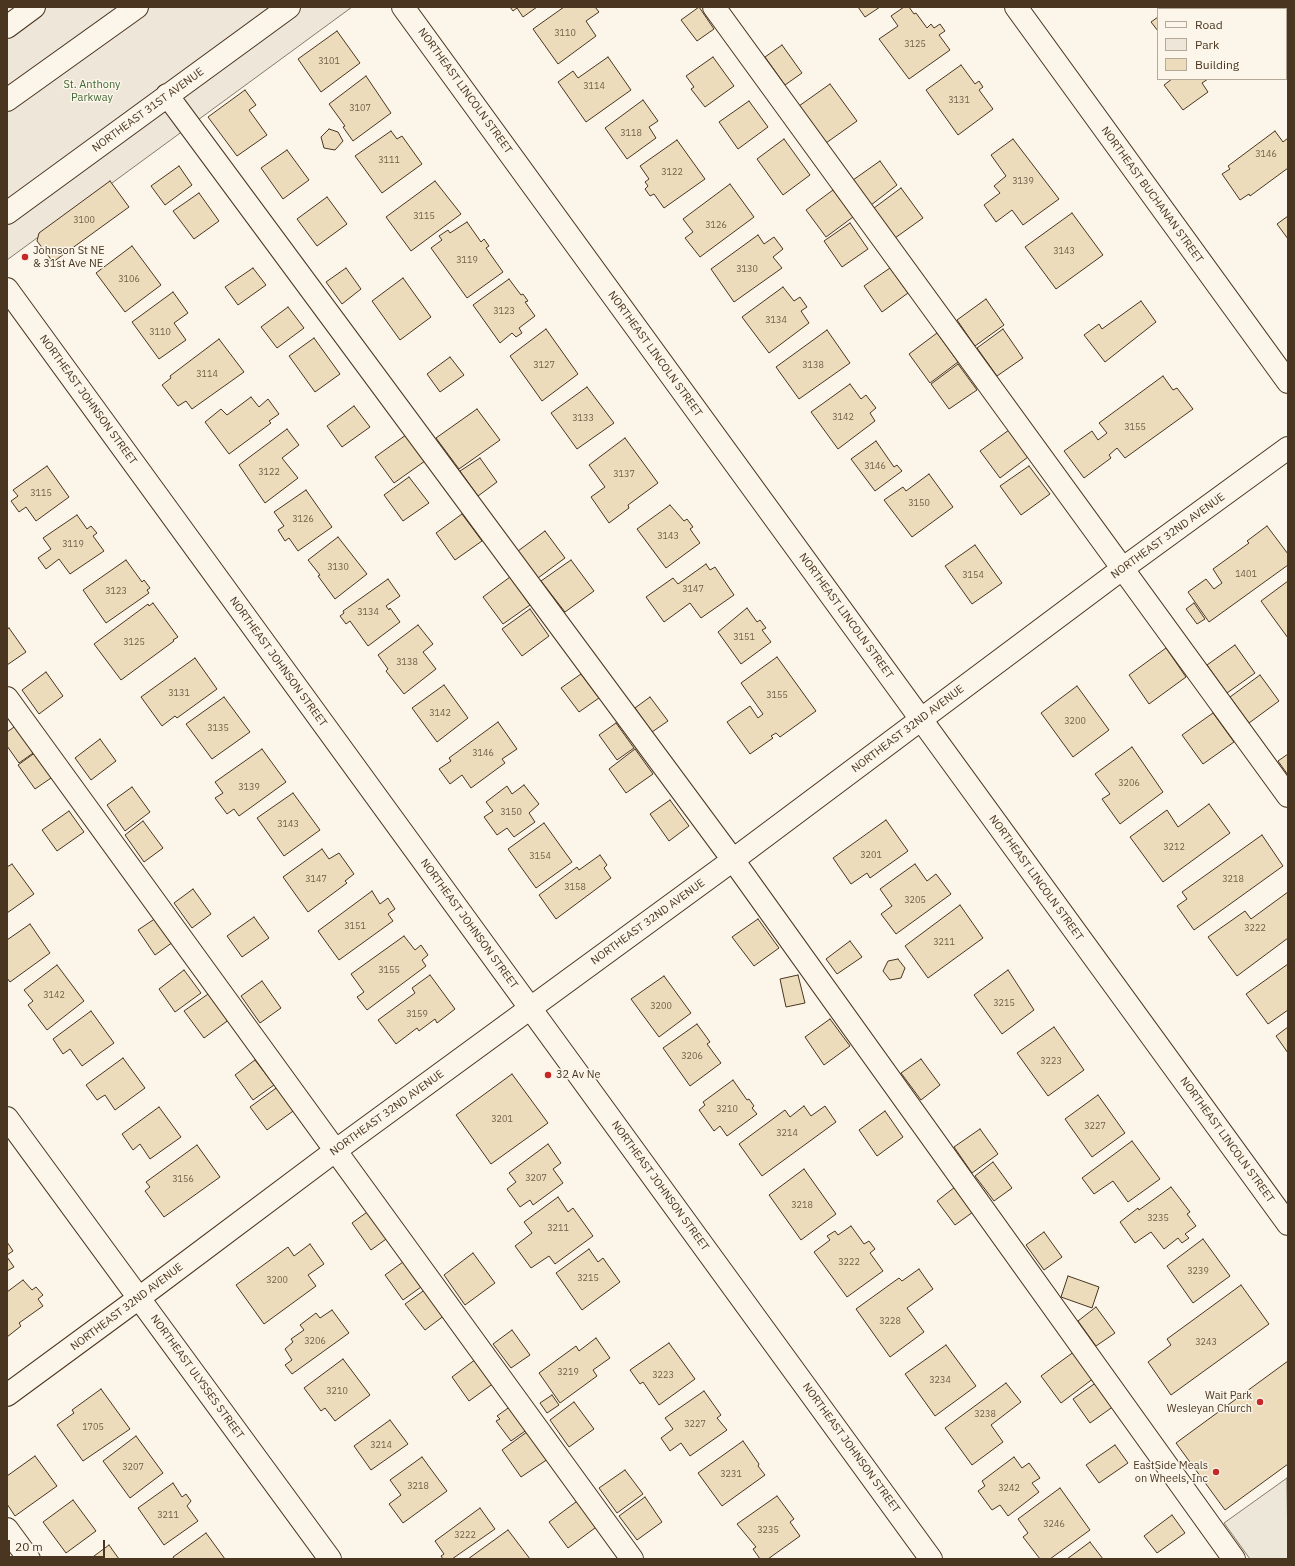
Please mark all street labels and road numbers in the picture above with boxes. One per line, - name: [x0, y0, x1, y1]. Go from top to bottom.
- street label: NORTHEAST LINCOLN STREET: [415, 26, 515, 156]
- street label: NORTHEAST 31ST AVENUE: [90, 65, 206, 155]
- street label: NORTHEAST BUCHANAN STREET: [1098, 124, 1206, 266]
- street label: NORTHEAST LINCOLN STREET: [605, 289, 705, 419]
- street label: NORTHEAST JOHNSON STREET: [36, 333, 140, 467]
- street label: NORTHEAST 32ND AVENUE: [1109, 490, 1227, 582]
- street label: NORTHEAST LINCOLN STREET: [796, 551, 896, 681]
- street label: NORTHEAST JOHNSON STREET: [226, 595, 330, 729]
- street label: NORTHEAST 32ND AVENUE: [849, 682, 967, 776]
- street label: NORTHEAST LINCOLN STREET: [986, 813, 1086, 943]
- street label: NORTHEAST JOHNSON STREET: [417, 857, 521, 991]
- street label: NORTHEAST 32ND AVENUE: [589, 876, 707, 968]
- street label: NORTHEAST 32ND AVENUE: [328, 1067, 446, 1159]
- street label: NORTHEAST LINCOLN STREET: [1177, 1075, 1277, 1205]
- street label: NORTHEAST JOHNSON STREET: [608, 1119, 712, 1253]
- street label: NORTHEAST 32ND AVENUE: [68, 1260, 186, 1354]
- street label: NORTHEAST ULYSSES STREET: [148, 1312, 246, 1442]
- street label: NORTHEAST JOHNSON STREET: [799, 1381, 903, 1515]

